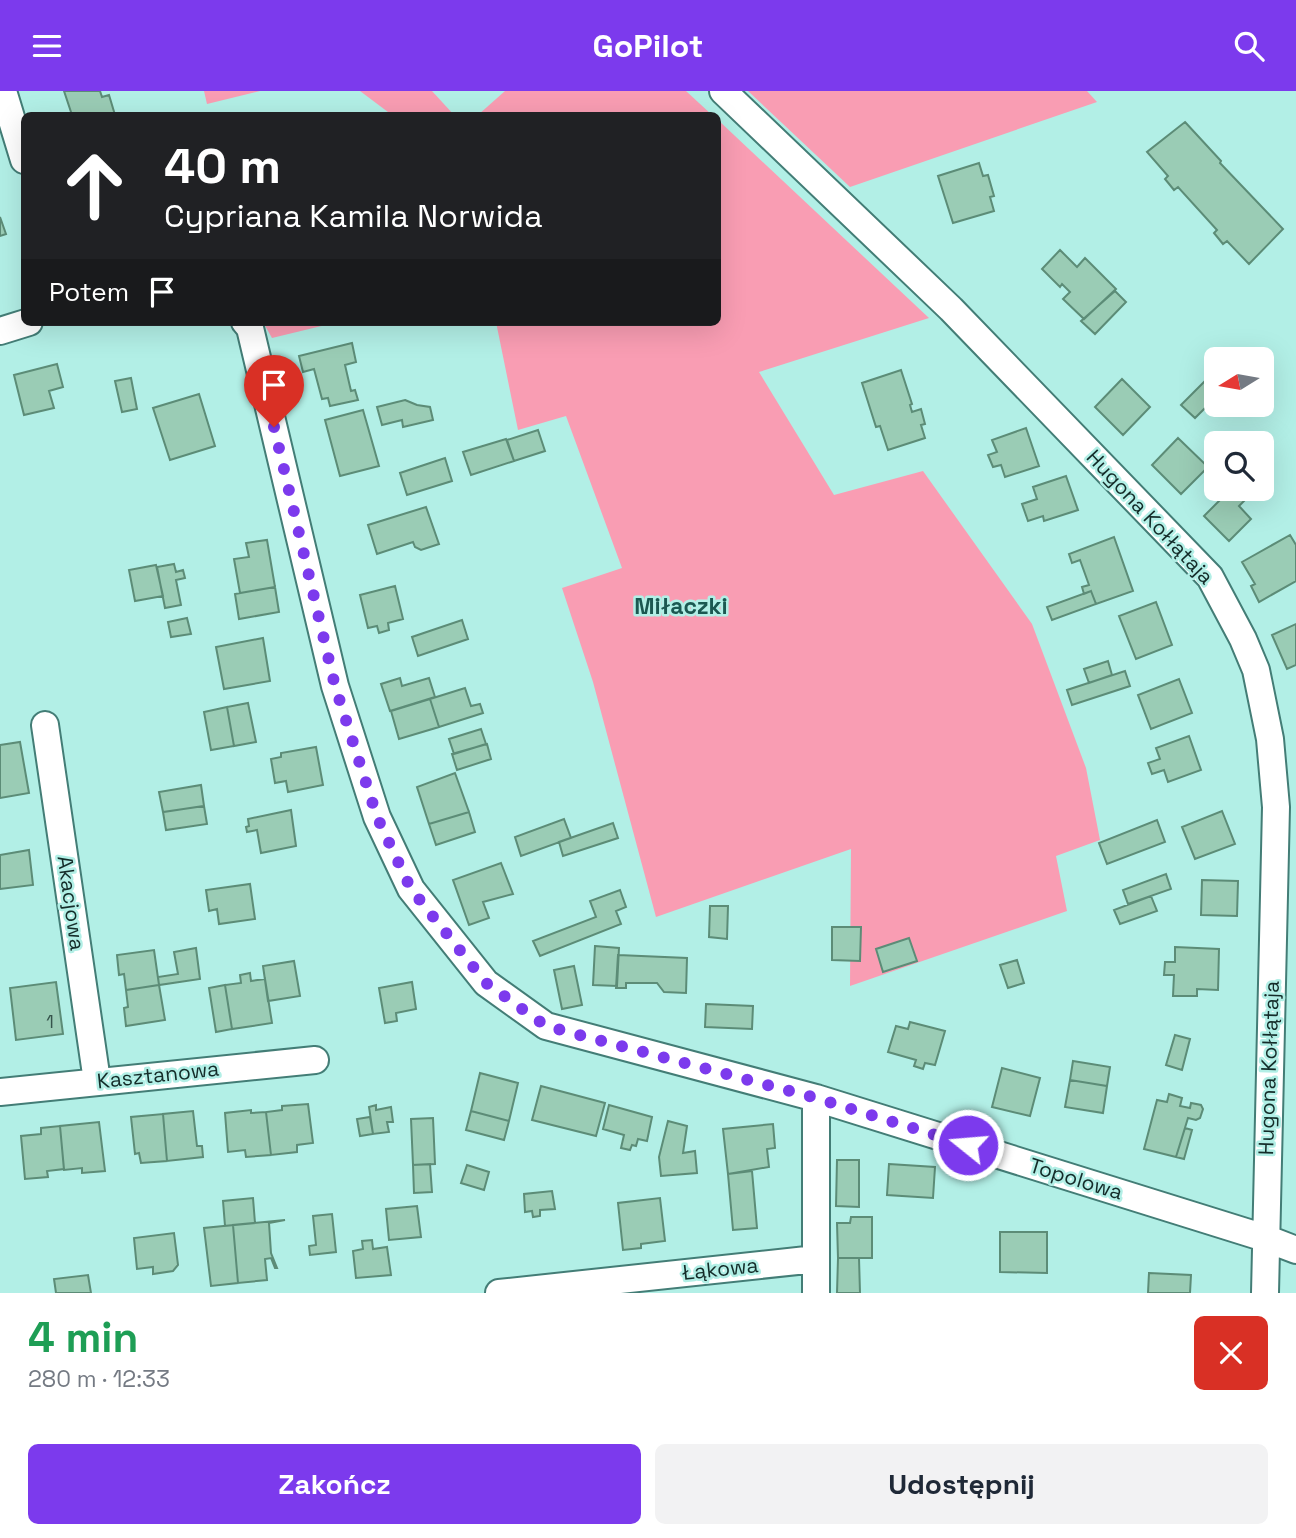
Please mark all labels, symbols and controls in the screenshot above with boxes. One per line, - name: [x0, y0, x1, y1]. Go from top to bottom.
- text: GoPilot: [593, 26, 703, 66]
- icon: menu: [28, 27, 66, 65]
- icon: search: [1230, 27, 1268, 65]
- text: 40 m: [164, 135, 281, 197]
- icon: ahead: [49, 140, 140, 231]
- text: Cypriana Kamila Norwida: [164, 196, 543, 236]
- icon: arrive: [143, 273, 181, 311]
- text: Potem: [49, 275, 129, 309]
- north arrow: [1204, 347, 1274, 417]
- map controls: [1204, 347, 1274, 501]
- pin: [244, 355, 304, 427]
- icon: arrive: [255, 366, 293, 404]
- button: search: [1204, 431, 1274, 501]
- street label: Hugona Kołłątaja: [1081, 444, 1220, 590]
- district label: Miłaczki: [634, 591, 728, 621]
- street label: Akacjowa: [51, 854, 91, 952]
- street label: Hugona Kołłątaja: [1252, 980, 1285, 1156]
- house number: 1: [46, 1010, 54, 1033]
- street label: Kasztanowa: [95, 1055, 220, 1094]
- position arrow: [931, 1108, 1005, 1182]
- street label: Topolowa: [1026, 1152, 1126, 1206]
- street label: Łąkowa: [680, 1251, 760, 1286]
- text: 4 min: [28, 1311, 138, 1364]
- button: close: [1194, 1316, 1268, 1390]
- text: 280 m · 12:33: [28, 1364, 170, 1394]
- button: Zakończ: [28, 1444, 641, 1524]
- button: Udostępnij: [655, 1444, 1268, 1524]

